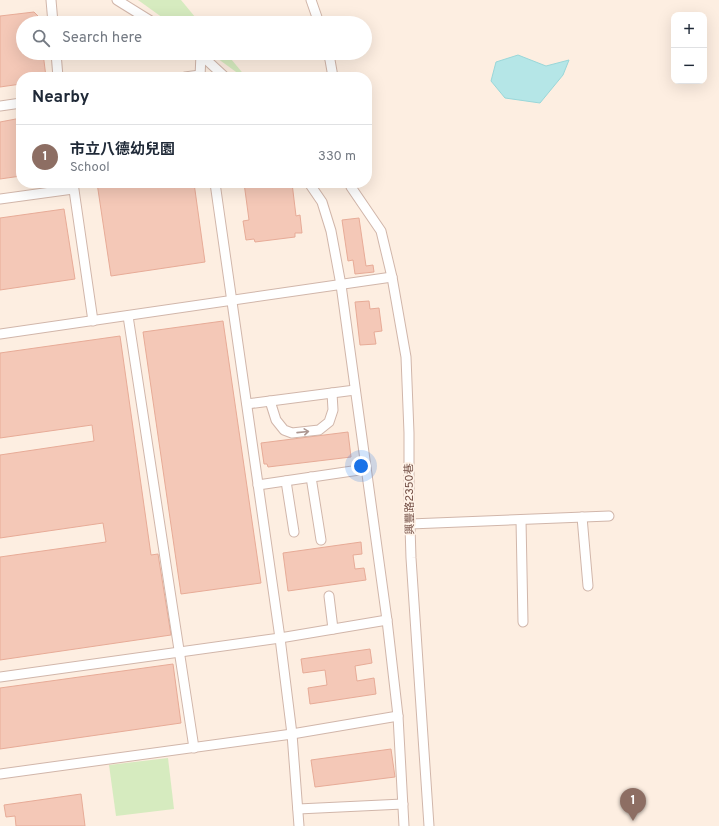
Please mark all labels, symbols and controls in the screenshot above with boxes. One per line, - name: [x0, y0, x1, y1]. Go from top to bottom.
- map controls: [671, 12, 707, 84]
- button: +: [671, 12, 707, 48]
- search box: [16, 16, 372, 60]
- icon: search: [30, 27, 52, 49]
- text: Search here: [62, 29, 142, 48]
- button: −: [671, 48, 707, 84]
- text: Nearby: [32, 87, 89, 109]
- text: 市立八德幼兒園: [70, 141, 175, 160]
- text: 1: [42, 149, 48, 165]
- text: 330 m: [318, 149, 356, 165]
- text: School: [70, 160, 110, 176]
- one-way arrow: [296, 428, 309, 436]
- your location: [351, 456, 371, 476]
- street label: 興豐路2350巷: [402, 463, 418, 535]
- pin: 1: [620, 788, 646, 821]

